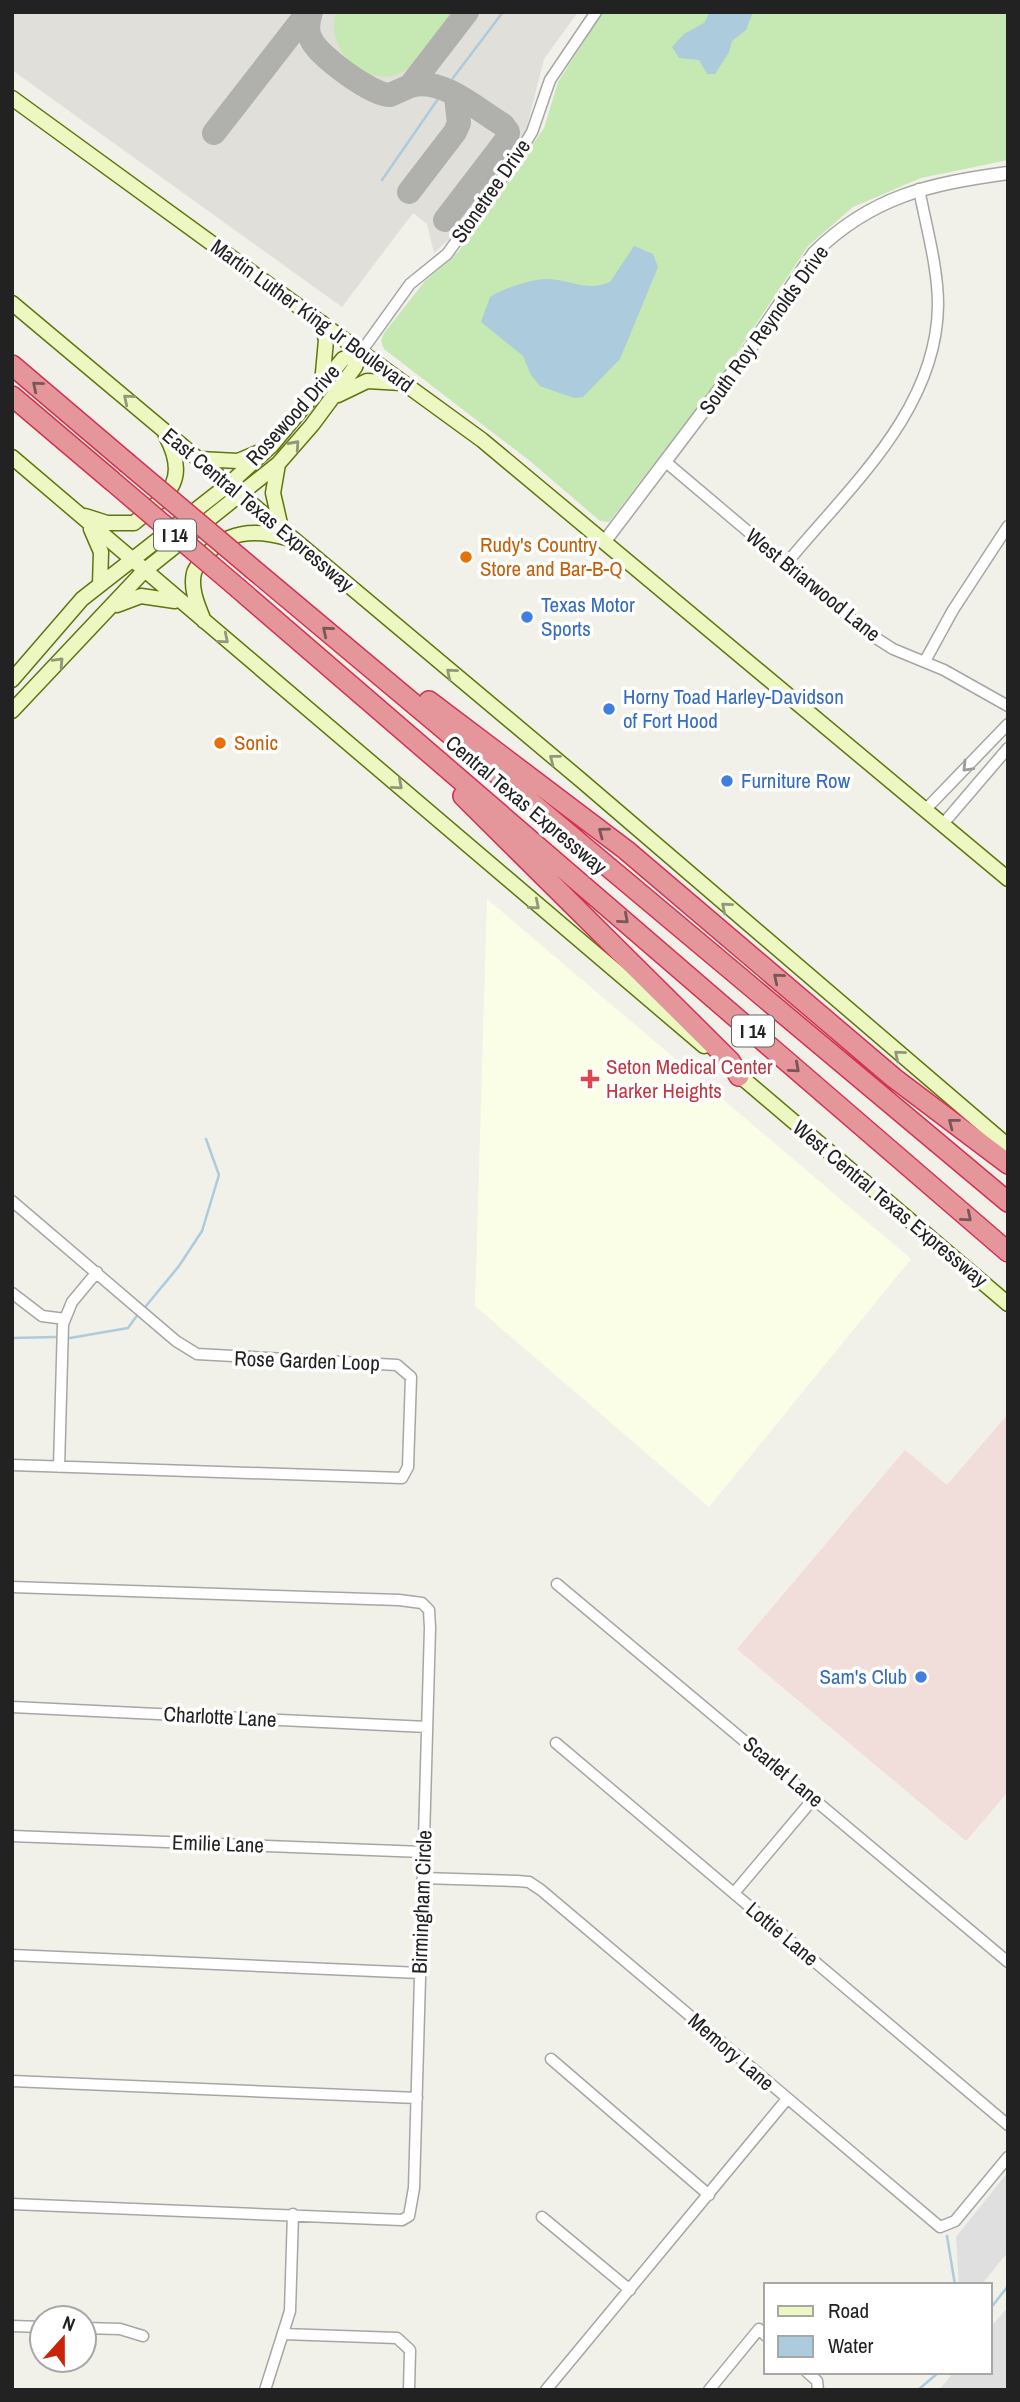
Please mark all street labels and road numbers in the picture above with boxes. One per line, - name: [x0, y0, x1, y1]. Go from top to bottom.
- street label: Stonetree Drive: [444, 133, 537, 248]
- street label: Martin Luther King Jr Boulevard: [205, 232, 420, 399]
- street label: South Roy Reynolds Drive: [692, 239, 835, 420]
- street label: Rosewood Drive: [239, 358, 346, 472]
- street label: East Central Texas Expressway: [156, 421, 361, 599]
- road number: I 14: [154, 520, 196, 550]
- street label: West Briarwood Lane: [740, 521, 887, 648]
- street label: Central Texas Expressway: [439, 728, 614, 881]
- road number: I 14: [732, 1015, 774, 1046]
- street label: West Central Texas Expressway: [787, 1113, 994, 1294]
- street label: Rose Garden Loop: [234, 1343, 380, 1378]
- street label: Charlotte Lane: [163, 1699, 277, 1734]
- street label: Scarlet Lane: [737, 1729, 830, 1814]
- street label: Emilie Lane: [172, 1827, 264, 1860]
- street label: Birmingham Circle: [405, 1830, 438, 1974]
- street label: Lottie Lane: [740, 1895, 825, 1972]
- street label: Memory Lane: [682, 2006, 781, 2097]

